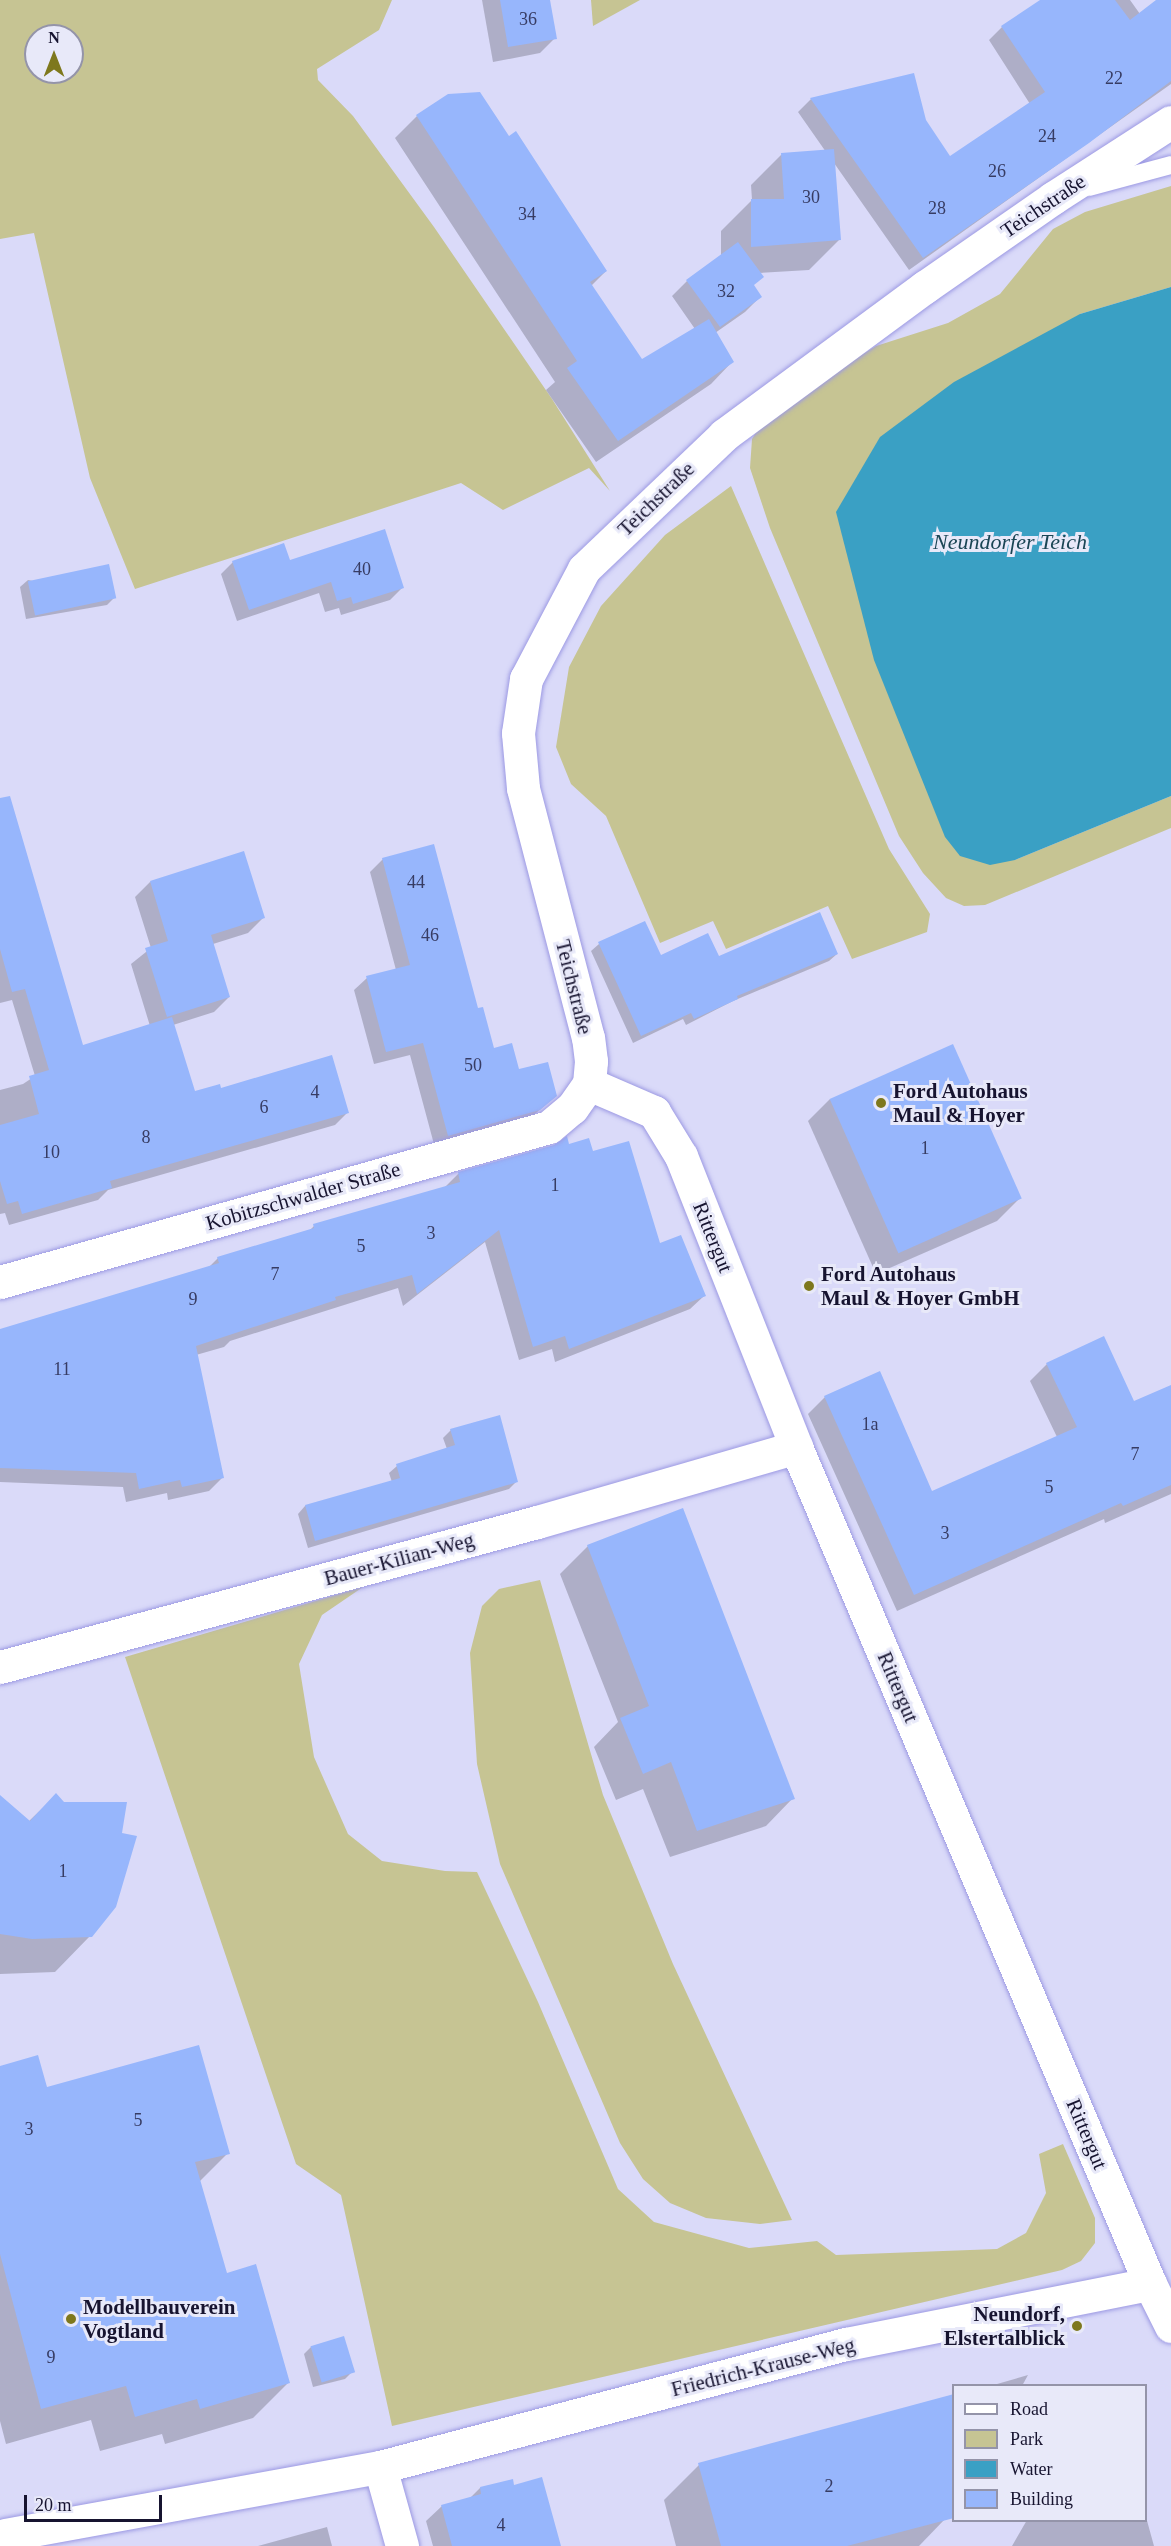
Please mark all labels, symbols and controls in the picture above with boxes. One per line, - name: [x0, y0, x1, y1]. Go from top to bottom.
- house number: 36: [519, 8, 537, 30]
- north arrow: [24, 24, 84, 84]
- text: N: [48, 29, 60, 46]
- house number: 22: [1105, 67, 1123, 89]
- house number: 24: [1038, 125, 1056, 147]
- house number: 26: [988, 160, 1006, 182]
- street label: Teichstraße: [996, 169, 1090, 243]
- house number: 30: [802, 186, 820, 208]
- house number: 28: [928, 197, 946, 219]
- house number: 34: [518, 203, 536, 225]
- house number: 32: [717, 280, 735, 302]
- street label: Teichstraße: [613, 456, 699, 542]
- water label: Neundorfer Teich: [933, 529, 1087, 555]
- house number: 40: [353, 558, 371, 580]
- house number: 44: [407, 871, 425, 893]
- house number: 46: [421, 924, 439, 946]
- street label: Teichstraße: [550, 937, 598, 1037]
- house number: 50: [464, 1054, 482, 1076]
- place label: Ford Autohaus Maul & Hoyer: [893, 1078, 1029, 1128]
- house number: 4: [310, 1081, 320, 1103]
- house number: 6: [260, 1096, 268, 1118]
- marker: Ford Autohaus Maul & Hoyer: [874, 1096, 888, 1110]
- house number: 8: [142, 1126, 150, 1148]
- house number: 1: [920, 1137, 930, 1159]
- house number: 10: [42, 1141, 60, 1163]
- street label: Kobitzschwalder Straße: [203, 1156, 403, 1236]
- house number: 1: [550, 1174, 560, 1196]
- street label: Rittergut: [687, 1198, 739, 1276]
- house number: 3: [426, 1222, 436, 1244]
- house number: 5: [356, 1235, 366, 1257]
- place label: Ford Autohaus Maul & Hoyer GmbH: [821, 1261, 1020, 1311]
- house number: 7: [270, 1263, 280, 1285]
- marker: Ford Autohaus Maul & Hoyer GmbH: [802, 1279, 816, 1293]
- house number: 9: [188, 1288, 198, 1310]
- house number: 11: [53, 1358, 71, 1380]
- house number: 1a: [862, 1413, 878, 1435]
- house number: 7: [1130, 1443, 1140, 1465]
- house number: 5: [1044, 1476, 1054, 1498]
- house number: 3: [940, 1522, 950, 1544]
- street label: Bauer-Kilian-Weg: [321, 1527, 477, 1591]
- street label: Rittergut: [872, 1648, 924, 1726]
- house number: 1: [58, 1860, 68, 1882]
- street label: Rittergut: [1061, 2095, 1113, 2173]
- house number: 5: [134, 2109, 142, 2131]
- house number: 3: [24, 2118, 34, 2140]
- place label: Modellbauverein Vogtland: [83, 2294, 235, 2344]
- place label: Neundorf, Elstertalblick: [944, 2301, 1065, 2351]
- marker: Modellbauverein Vogtland: [64, 2312, 78, 2326]
- marker: Neundorf, Elstertalblick: [1070, 2319, 1084, 2333]
- street label: Friedrich-Krause-Weg: [669, 2332, 857, 2402]
- house number: 9: [46, 2346, 56, 2368]
- legend: [952, 2384, 1147, 2522]
- text: Road: [1010, 2399, 1048, 2419]
- text: Park: [1010, 2429, 1043, 2449]
- text: Water: [1010, 2459, 1053, 2479]
- house number: 2: [824, 2475, 834, 2497]
- scale bar: [27, 2483, 165, 2521]
- text: Building: [1010, 2489, 1073, 2509]
- text: 20 m: [35, 2495, 72, 2515]
- house number: 4: [496, 2514, 506, 2536]

